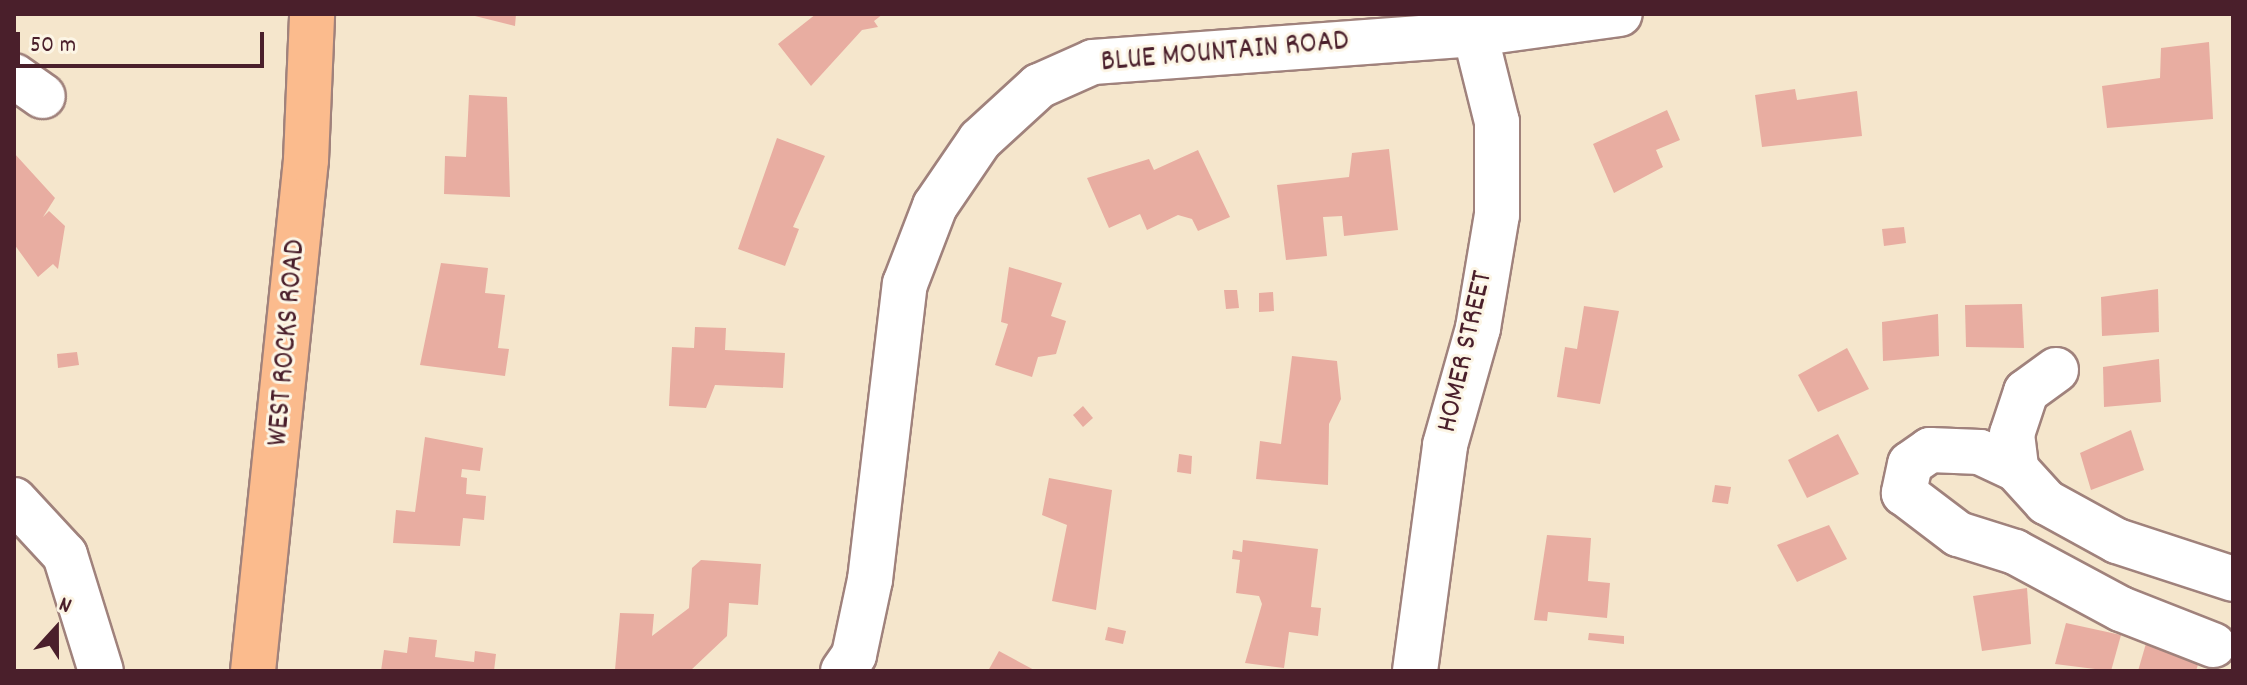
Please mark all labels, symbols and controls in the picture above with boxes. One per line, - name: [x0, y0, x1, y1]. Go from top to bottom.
- scale bar: [20, 16, 268, 66]
- street label: BLUE MOUNTAIN ROAD: [1100, 25, 1350, 83]
- text: 50 m: [30, 29, 76, 63]
- street label: WEST ROCKS ROAD: [262, 238, 316, 448]
- street label: HOMER STREET: [1431, 268, 1503, 436]
- north arrow: [16, 589, 96, 669]
- text: N: [54, 590, 75, 623]

